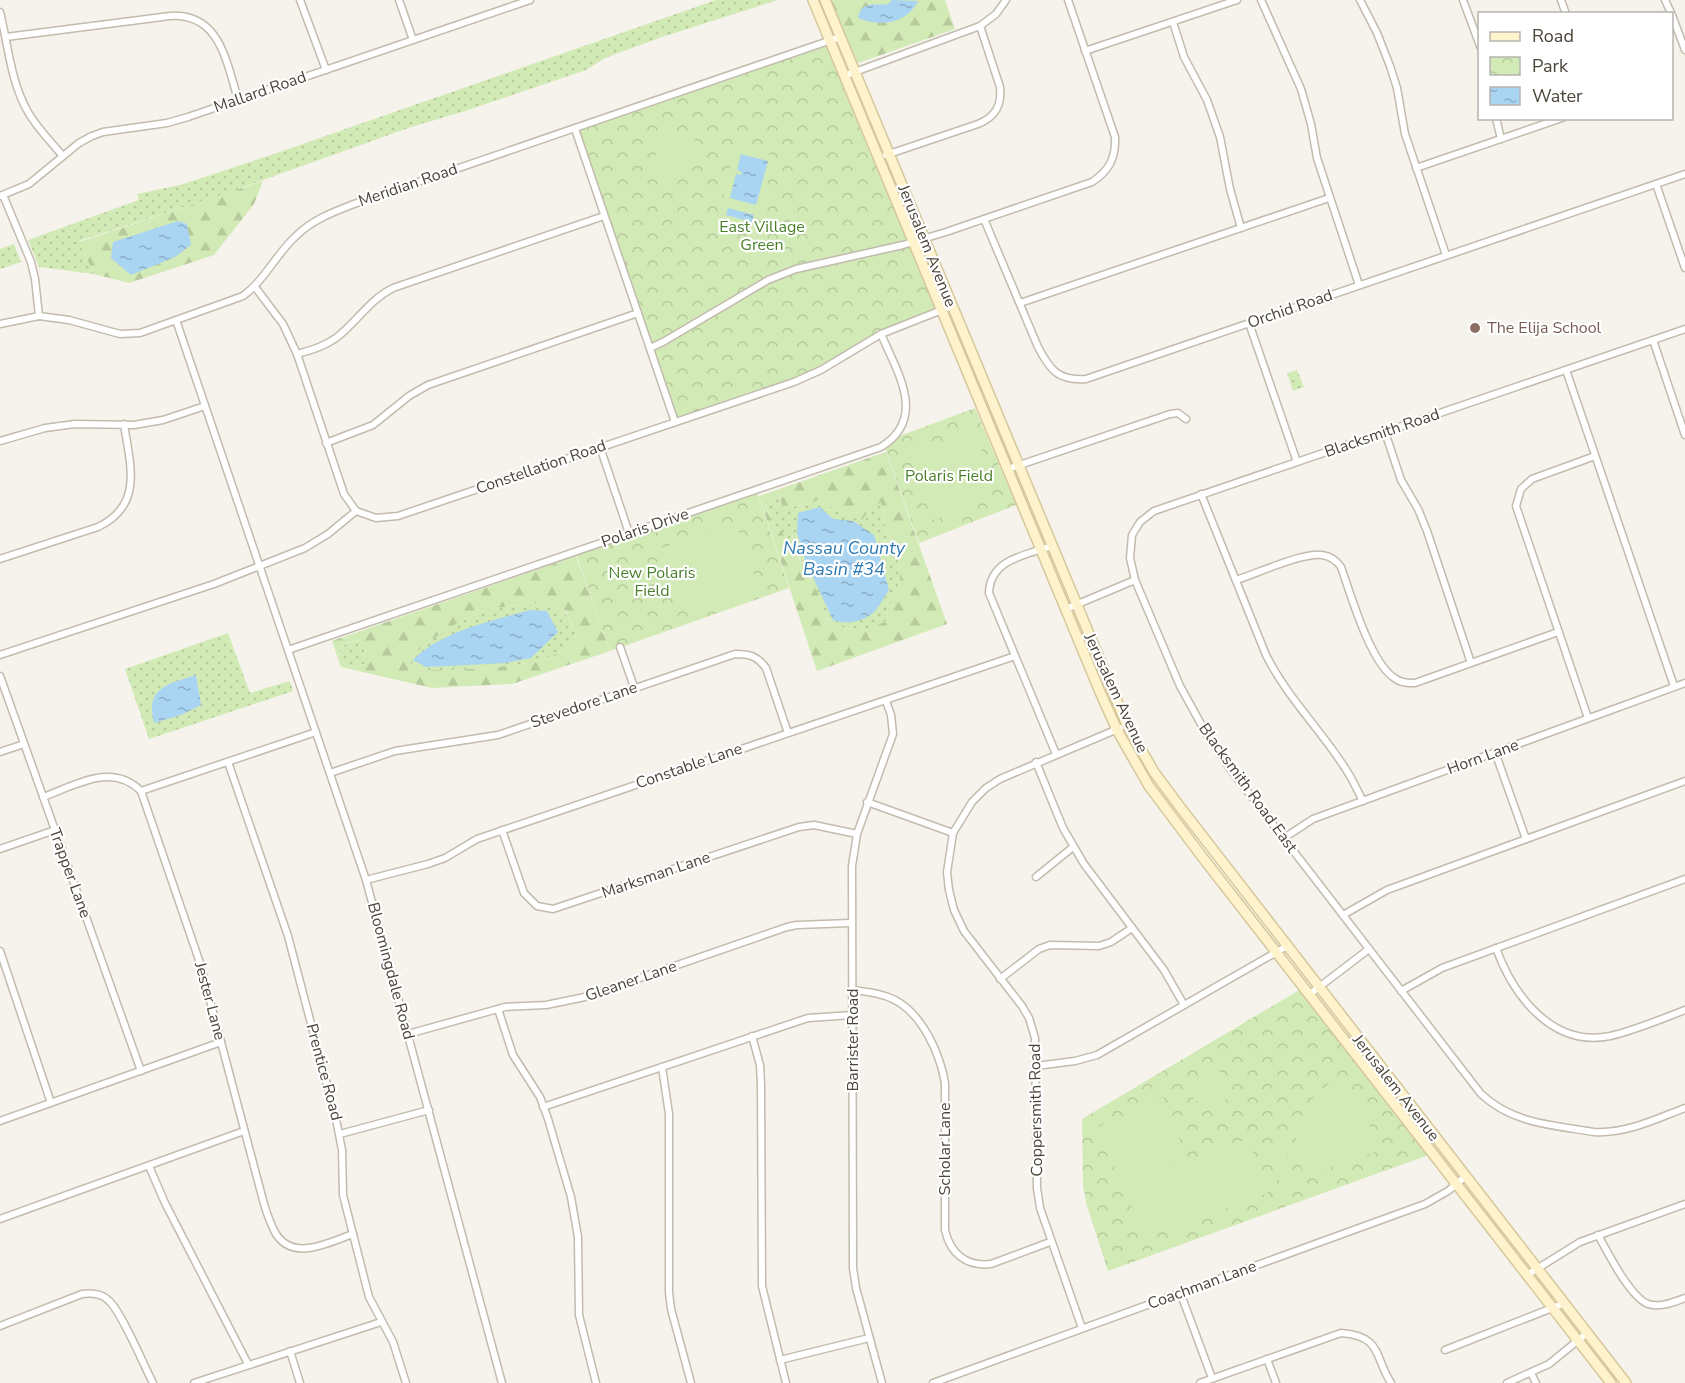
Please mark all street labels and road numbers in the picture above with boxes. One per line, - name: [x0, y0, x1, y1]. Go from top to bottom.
- street label: Mallard Road: [211, 66, 309, 118]
- street label: Meridian Road: [355, 158, 461, 212]
- street label: Jerusalem Avenue: [892, 181, 962, 310]
- street label: Orchid Road: [1244, 284, 1336, 334]
- street label: Blacksmith Road: [1321, 403, 1443, 463]
- street label: Constellation Road: [473, 434, 609, 500]
- street label: Polaris Drive: [598, 503, 692, 553]
- street label: Jerusalem Avenue: [1078, 629, 1153, 757]
- street label: Stevedore Lane: [528, 676, 640, 734]
- street label: Blacksmith Road East: [1193, 719, 1303, 858]
- street label: Horn Lane: [1444, 734, 1522, 780]
- street label: Constable Lane: [633, 737, 745, 795]
- street label: Trapper Lane: [44, 825, 96, 921]
- street label: Marksman Lane: [599, 846, 713, 904]
- street label: Bloomingdale Road: [362, 900, 420, 1042]
- street label: Gleaner Lane: [582, 955, 680, 1007]
- street label: Jester Lane: [189, 959, 231, 1042]
- street label: Barrister Road: [842, 988, 864, 1092]
- street label: Prentice Road: [300, 1021, 348, 1123]
- street label: Jerusalem Avenue: [1347, 1029, 1445, 1146]
- street label: Coppersmith Road: [1024, 1043, 1048, 1177]
- street label: Scholar Lane: [934, 1102, 956, 1196]
- street label: Coachman Lane: [1145, 1255, 1259, 1315]

